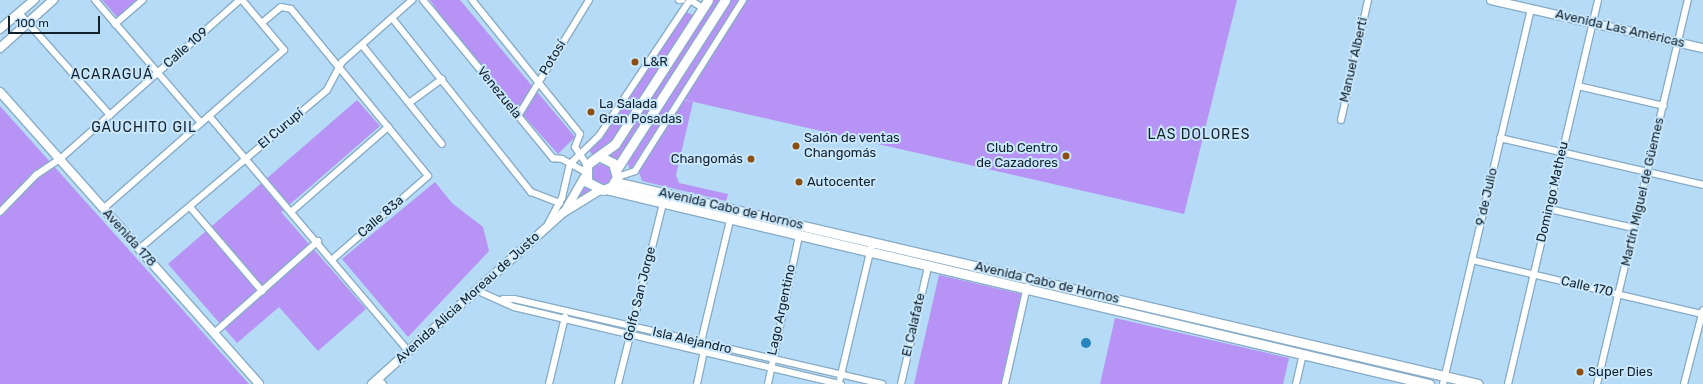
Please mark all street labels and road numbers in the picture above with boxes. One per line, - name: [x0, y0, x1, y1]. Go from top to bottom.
- street label: Avenida Las Américas: [1554, 6, 1686, 52]
- street label: Manuel Alberti: [1337, 16, 1371, 104]
- street label: Calle 109: [160, 24, 212, 72]
- street label: Potosí: [537, 38, 569, 78]
- street label: Venezuela: [473, 64, 525, 122]
- street label: El Curupí: [255, 106, 307, 152]
- street label: Martín Miguel de Güemes: [1618, 116, 1668, 268]
- street label: Domingo Matheu: [1534, 140, 1572, 244]
- street label: 9 de Julio: [1473, 167, 1501, 227]
- street label: Avenida Cabo de Hornos: [657, 185, 805, 233]
- street label: Calle 83a: [355, 193, 407, 241]
- street label: Avenida 178: [99, 206, 159, 270]
- street label: Avenida Alicia Moreau de Justo: [393, 229, 543, 367]
- street label: Golfo San Jorge: [621, 245, 659, 343]
- street label: Avenida Cabo de Hornos: [973, 259, 1121, 307]
- street label: Lago Argentino: [765, 263, 799, 357]
- street label: Calle 170: [1559, 273, 1615, 301]
- street label: El Calafate: [899, 292, 929, 358]
- street label: Isla Alejandro: [651, 324, 733, 358]

